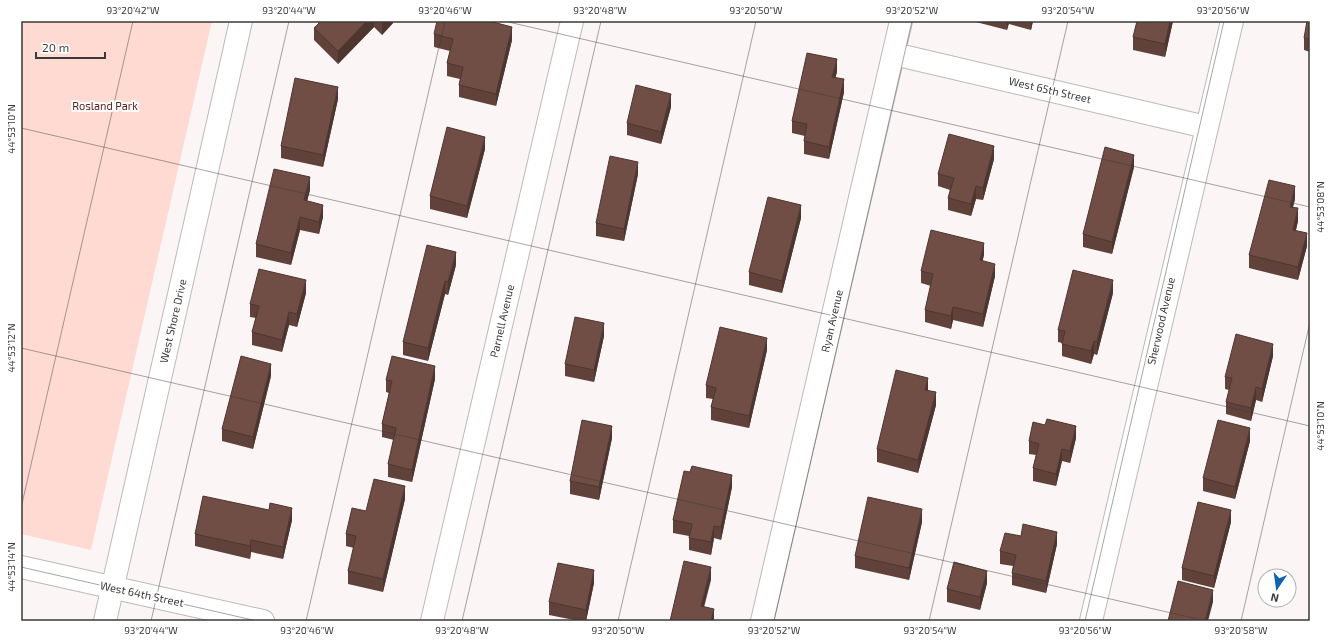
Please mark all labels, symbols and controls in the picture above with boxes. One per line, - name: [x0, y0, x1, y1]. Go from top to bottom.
- text: 93°20'42"W: [106, 4, 160, 16]
- text: 93°20'44"W: [262, 4, 316, 16]
- text: 93°20'46"W: [418, 4, 472, 16]
- text: 93°20'48"W: [573, 4, 627, 16]
- text: 93°20'50"W: [729, 4, 783, 16]
- text: 93°20'52"W: [886, 4, 939, 16]
- text: 93°20'54"W: [1041, 4, 1095, 16]
- text: 93°20'56"W: [1197, 4, 1250, 16]
- scale bar: [36, 34, 105, 60]
- text: 20 m: [42, 40, 69, 54]
- street label: West 65th Street: [1008, 74, 1093, 105]
- park label: Rosland Park: [72, 99, 138, 112]
- text: 44°53'10"N: [5, 104, 17, 154]
- text: 44°53'08"N: [1314, 181, 1326, 233]
- street label: Sherwood Avenue: [1144, 276, 1177, 366]
- street label: West Shore Drive: [157, 277, 189, 364]
- street label: Parnell Avenue: [487, 283, 516, 359]
- street label: Ryan Avenue: [818, 288, 845, 354]
- text: 44°53'12"N: [5, 323, 17, 373]
- text: 44°53'10"N: [1314, 401, 1326, 451]
- text: 44°53'14"N: [5, 542, 17, 592]
- north arrow: [1257, 568, 1297, 608]
- street label: West 64th Street: [99, 578, 185, 609]
- text: N: [1269, 591, 1280, 605]
- text: 93°20'44"W: [124, 624, 178, 636]
- text: 93°20'46"W: [280, 624, 334, 636]
- text: 93°20'48"W: [435, 624, 489, 636]
- text: 93°20'50"W: [591, 624, 645, 636]
- text: 93°20'52"W: [748, 624, 801, 636]
- text: 93°20'54"W: [903, 624, 957, 636]
- text: 93°20'56"W: [1059, 624, 1112, 636]
- text: 93°20'58"W: [1214, 624, 1268, 636]

